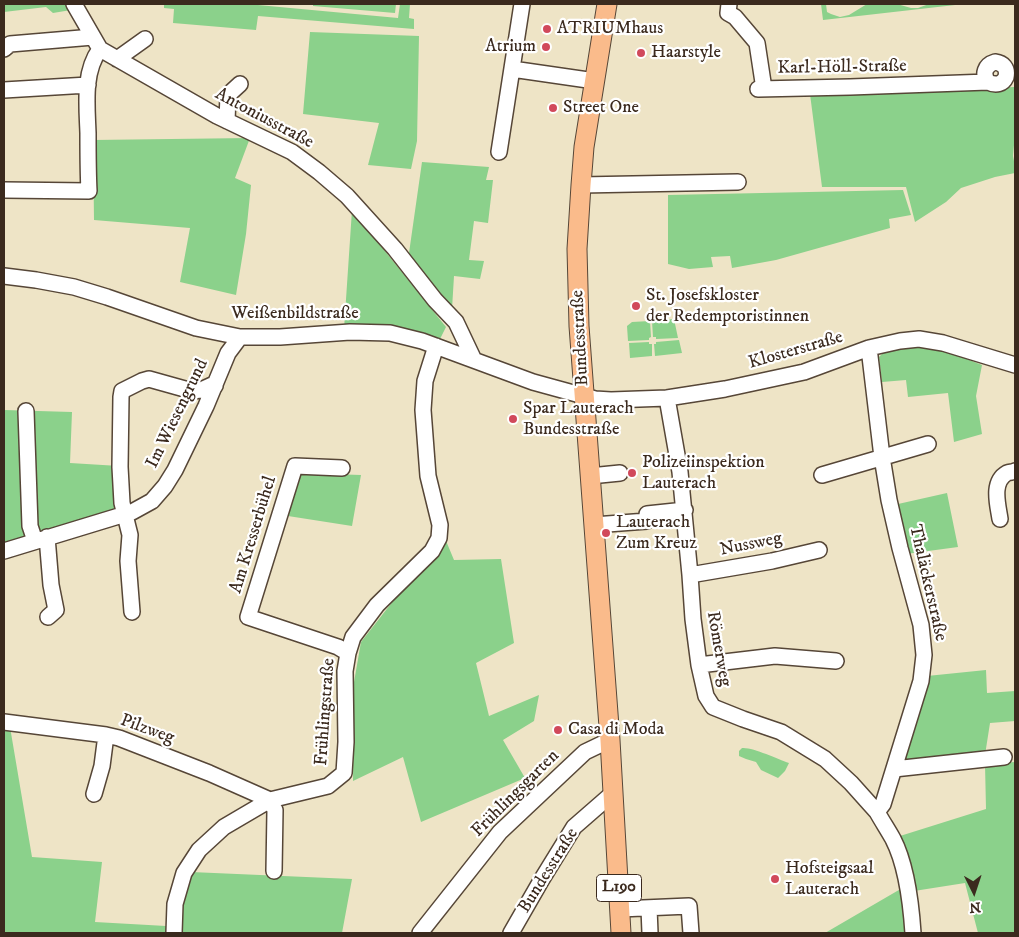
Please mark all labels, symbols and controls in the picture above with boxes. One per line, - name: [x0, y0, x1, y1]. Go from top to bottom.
- place label: ATRIUMhaus: [557, 18, 663, 40]
- marker: ATRIUMhaus: [541, 23, 553, 35]
- place label: Atrium: [485, 36, 536, 58]
- marker: Atrium: [540, 41, 552, 53]
- place label: Haarstyle: [651, 42, 721, 64]
- marker: Haarstyle: [635, 47, 647, 59]
- street label: Karl-Höll-Straße: [777, 56, 907, 80]
- street label: Antoniusstraße: [211, 84, 317, 154]
- place label: Street One: [563, 97, 639, 119]
- marker: Street One: [547, 102, 559, 114]
- place label: St. Josefskloster der Redemptoristinnen: [646, 285, 809, 328]
- street label: Bundesstraße: [568, 289, 594, 387]
- marker: St. Josefskloster der Redemptoristinnen: [630, 300, 642, 312]
- street label: Weißenbildstraße: [231, 303, 359, 325]
- street label: Klosterstraße: [746, 327, 846, 375]
- street label: Im Wiesengrund: [142, 356, 214, 472]
- place label: Spar Lauterach Bundesstraße: [523, 398, 634, 440]
- marker: Spar Lauterach Bundesstraße: [507, 413, 519, 425]
- place label: Polizeiinspektion Lauterach: [642, 452, 765, 494]
- marker: Polizeiinspektion Lauterach: [626, 467, 638, 479]
- street label: Am Kresserbühel: [226, 474, 282, 596]
- place label: Lauterach Zum Kreuz: [616, 512, 697, 554]
- street label: Thaläckerstraße: [903, 523, 951, 643]
- marker: Lauterach Zum Kreuz: [600, 527, 612, 539]
- street label: Nussweg: [718, 528, 784, 562]
- street label: Römerweg: [701, 610, 735, 688]
- street label: Frühlingstraße: [311, 658, 341, 766]
- street label: Pilzweg: [117, 710, 177, 750]
- place label: Casa di Moda: [568, 719, 664, 741]
- marker: Casa di Moda: [552, 724, 564, 736]
- street label: Frühlingsgarten: [468, 746, 564, 842]
- street label: Bundesstraße: [514, 824, 584, 918]
- place label: Hofsteigsaal Lauterach: [785, 858, 874, 901]
- north arrow: [949, 867, 999, 917]
- marker: Hofsteigsaal Lauterach: [769, 873, 781, 885]
- road number: L190: [596, 874, 642, 901]
- text: N: [969, 898, 981, 916]

